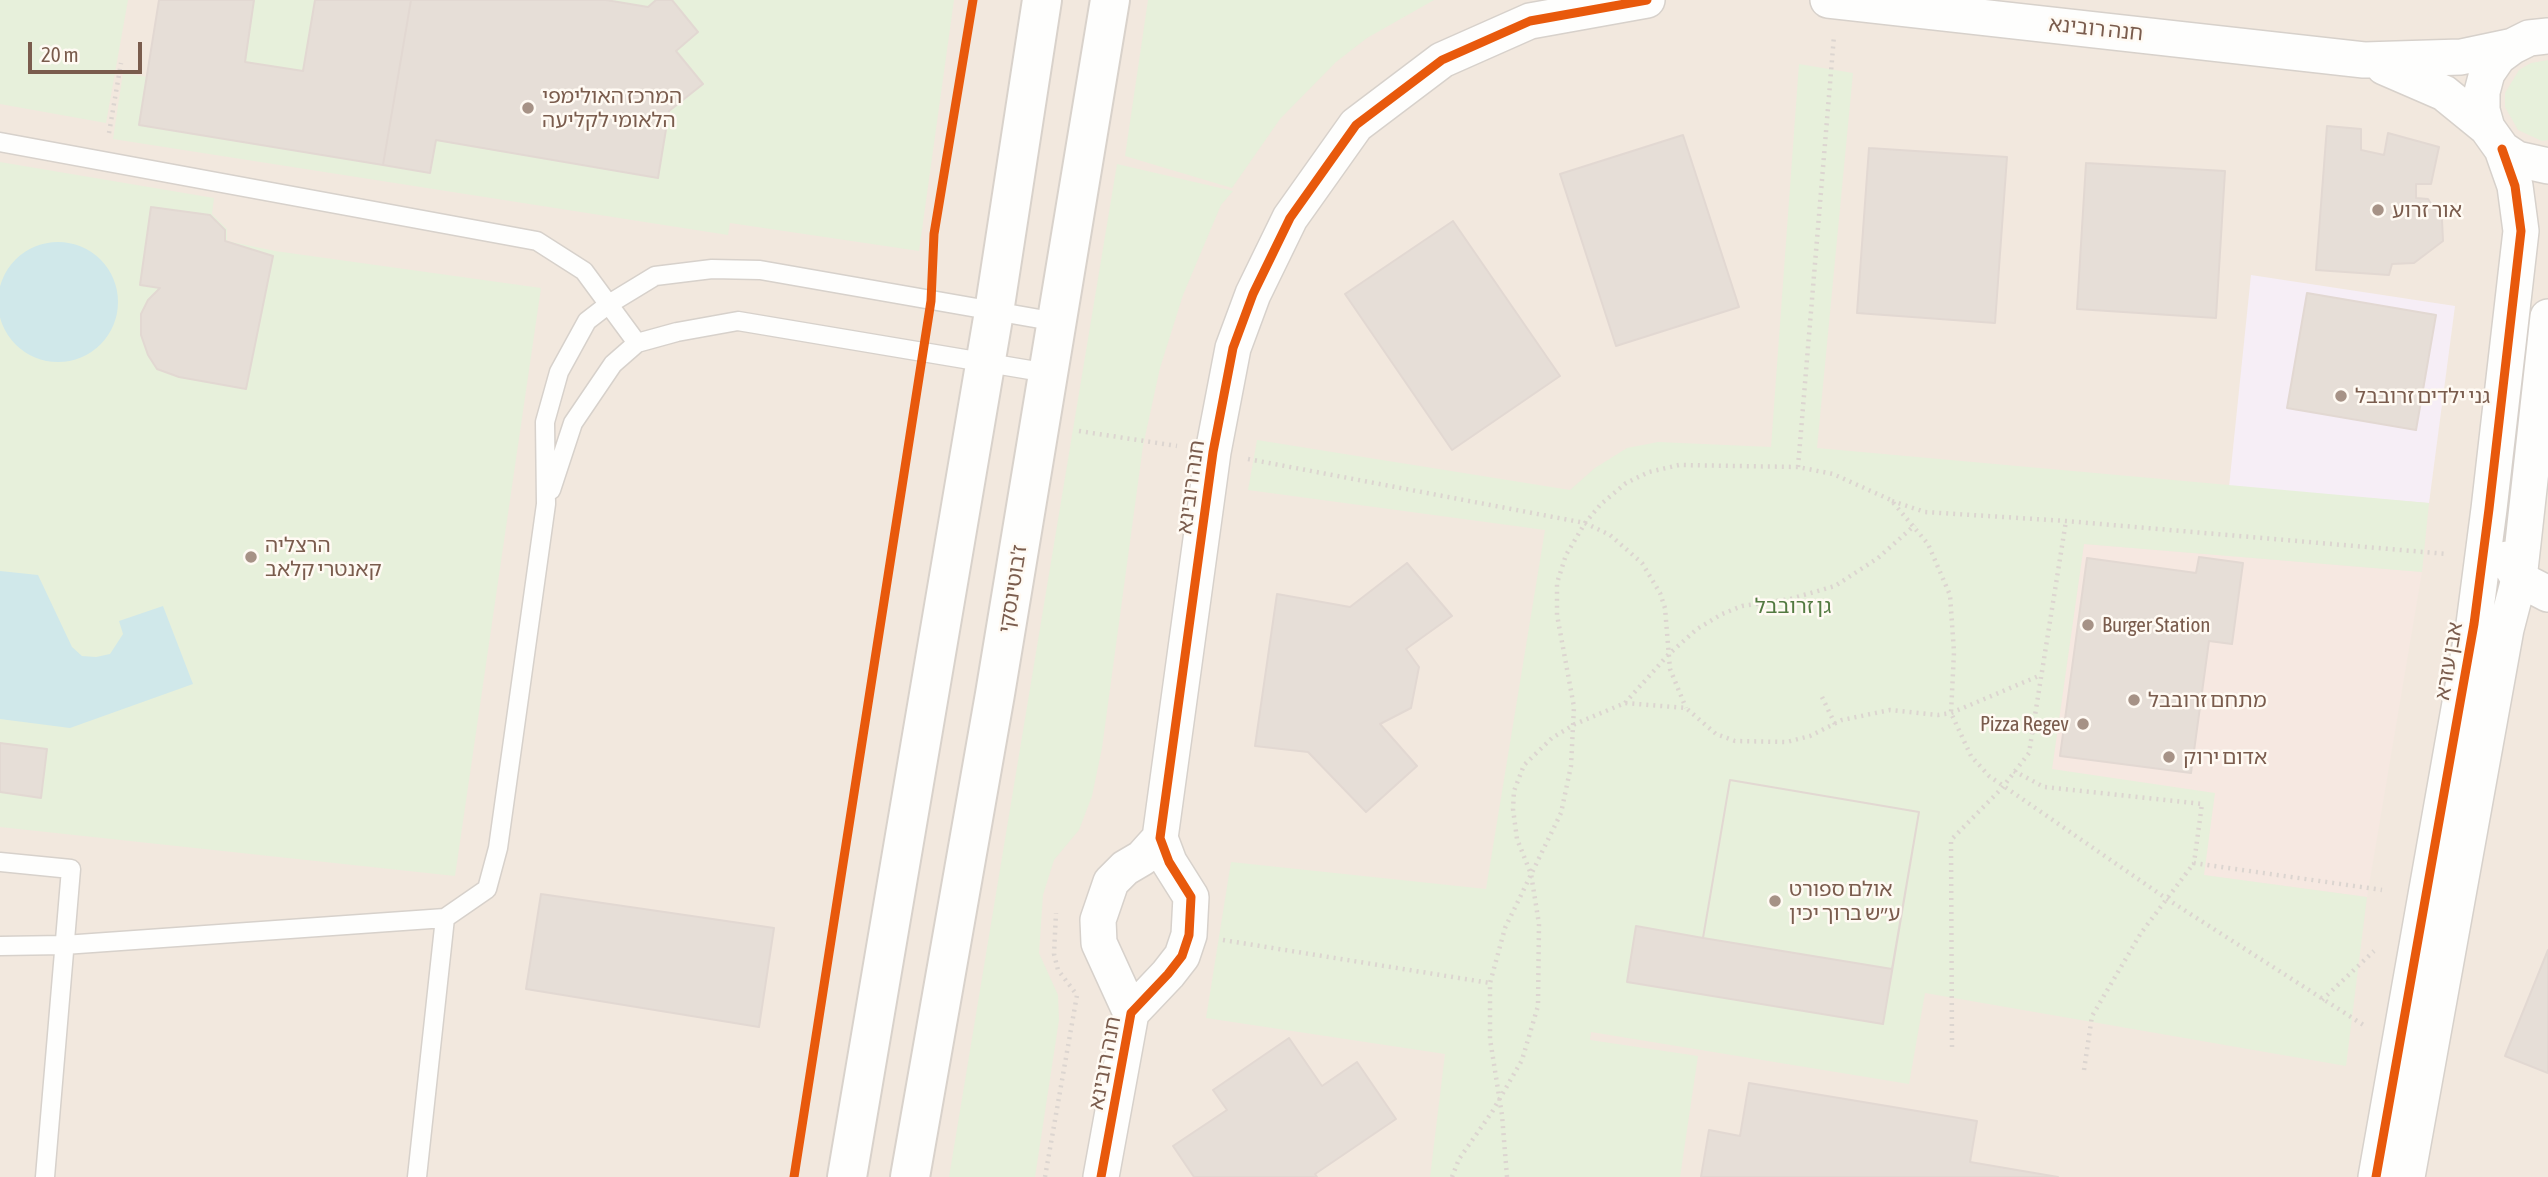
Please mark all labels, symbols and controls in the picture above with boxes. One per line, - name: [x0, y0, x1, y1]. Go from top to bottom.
- street label: חנה רובינא: [2048, 12, 2144, 46]
- scale bar: [32, 28, 145, 72]
- text: 20 m: [41, 42, 79, 66]
- place label: המרכז האולימפי הלאומי לקליעה: [542, 83, 682, 133]
- marker: המרכז האולימפי הלאומי לקליעה: [520, 100, 536, 116]
- place label: אור זרוע: [2392, 197, 2462, 223]
- marker: אור זרוע: [2370, 202, 2386, 218]
- place label: גני ילדים זרובבל: [2355, 383, 2490, 409]
- marker: גני ילדים זרובבל: [2333, 388, 2349, 404]
- street label: חנה רובינא: [1172, 438, 1210, 536]
- place label: הרצליה קאנטרי קלאב: [265, 532, 382, 582]
- street label: ז'בוטינסקי: [994, 543, 1032, 635]
- marker: הרצליה קאנטרי קלאב: [243, 549, 259, 565]
- park label: גן זרובבל: [1755, 593, 1831, 619]
- place label: Burger Station: [2102, 612, 2210, 638]
- marker: Burger Station: [2080, 617, 2096, 633]
- street label: אבן עזרא: [2430, 620, 2468, 702]
- place label: מתחם זרובבל: [2148, 687, 2266, 713]
- marker: מתחם זרובבל: [2126, 692, 2142, 708]
- place label: Pizza Regev: [1980, 711, 2069, 737]
- marker: Pizza Regev: [2075, 716, 2091, 732]
- place label: אדום ירוק: [2183, 744, 2267, 770]
- marker: אדום ירוק: [2161, 749, 2177, 765]
- place label: אולם ספורט ע״ש ברוך יכין: [1789, 876, 1900, 926]
- marker: אולם ספורט ע״ש ברוך יכין: [1767, 893, 1783, 909]
- street label: חנה רובינא: [1084, 1014, 1126, 1112]

